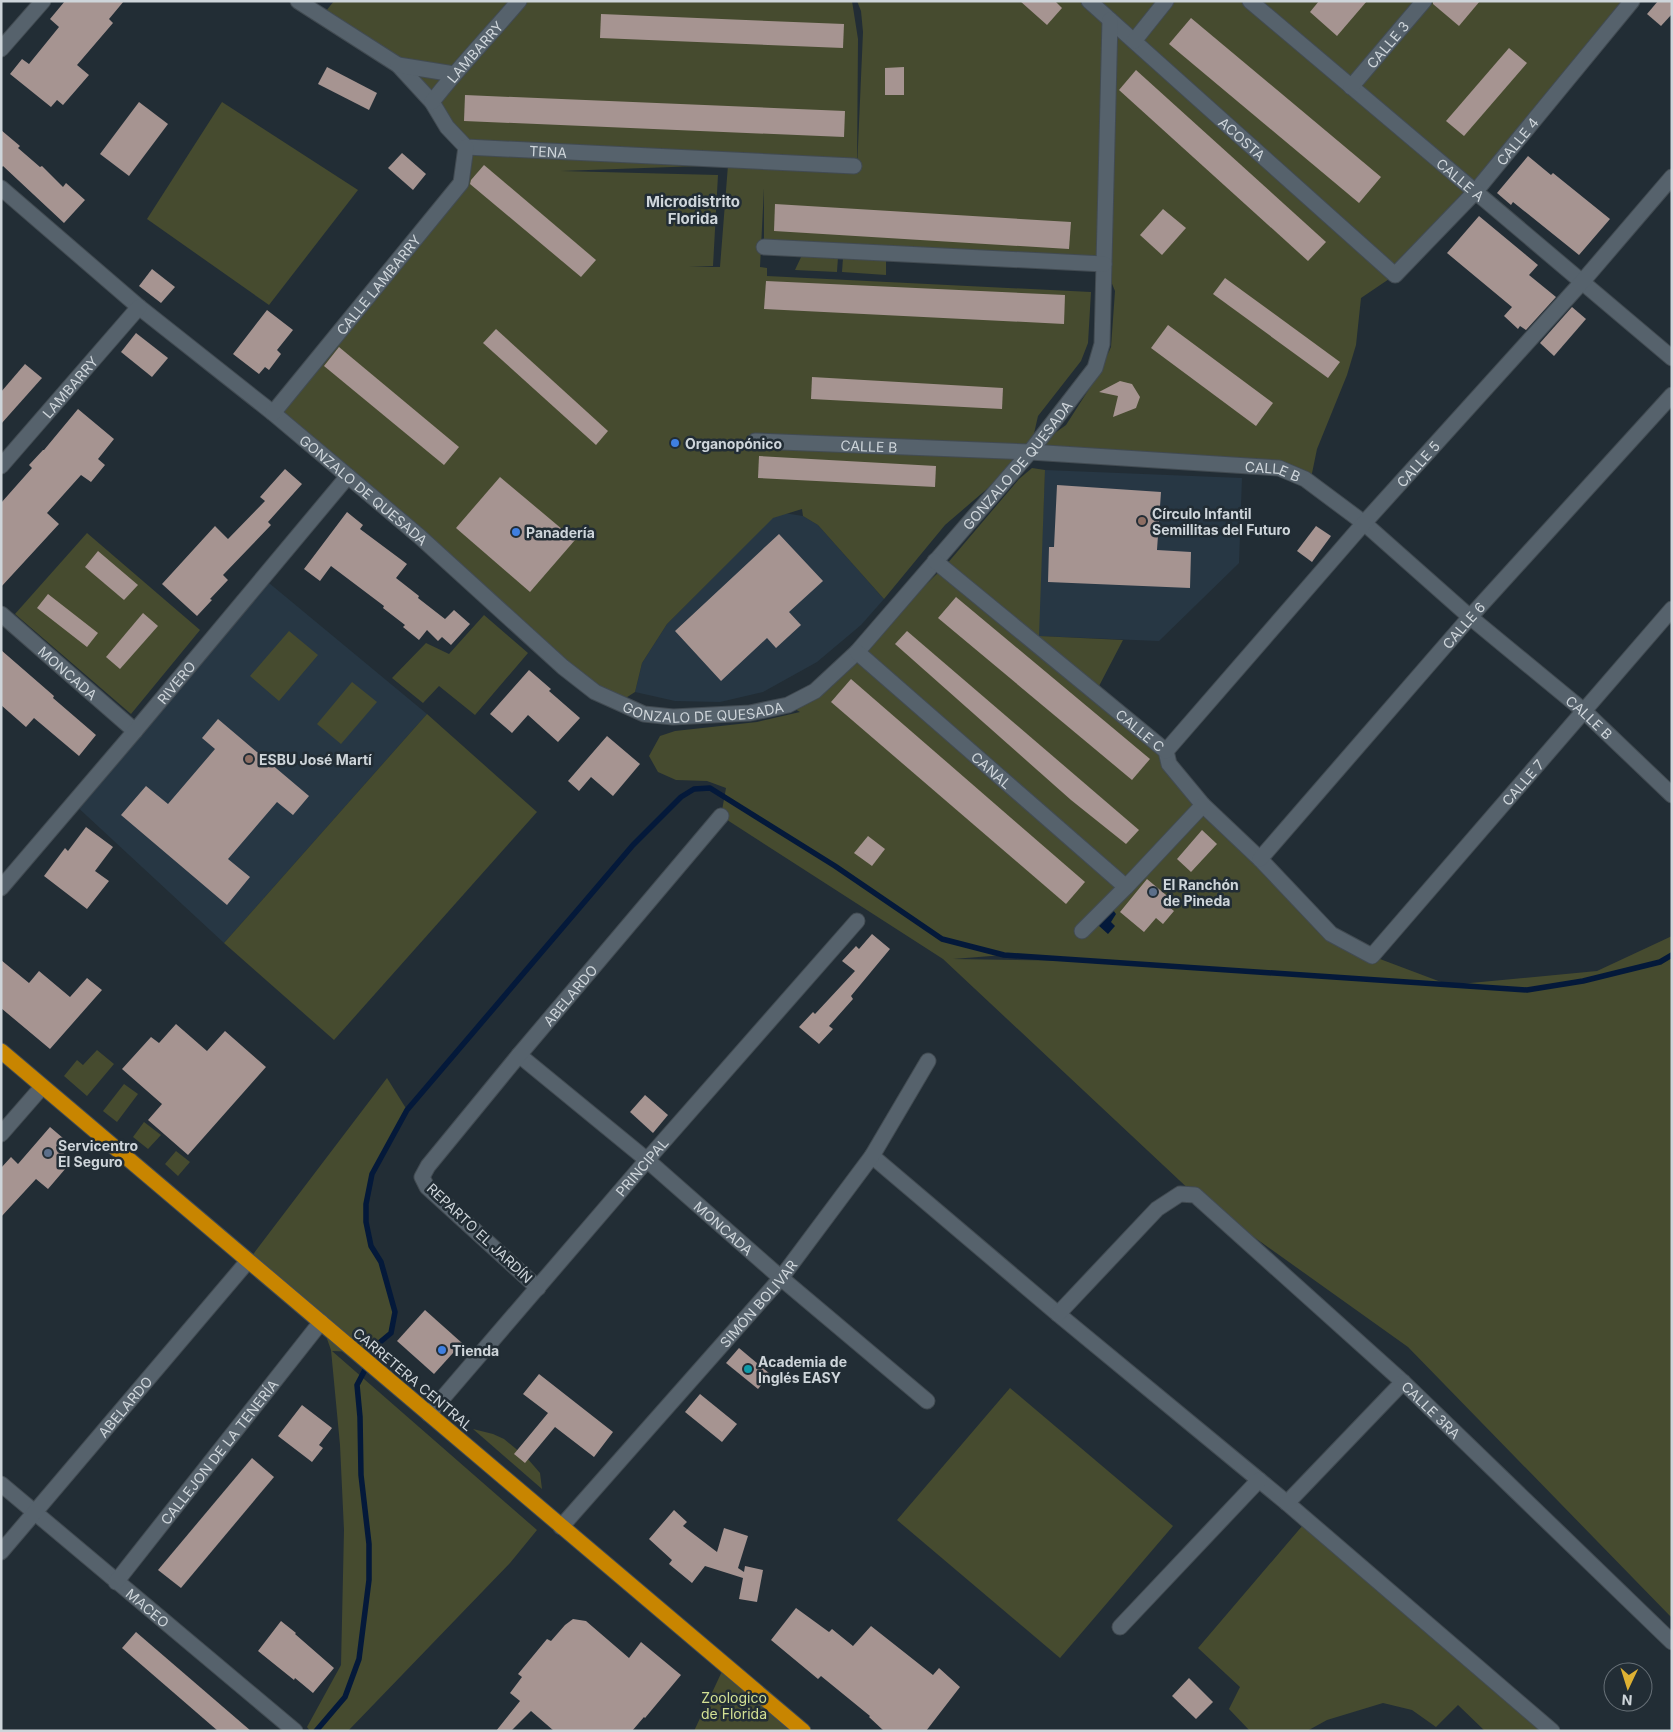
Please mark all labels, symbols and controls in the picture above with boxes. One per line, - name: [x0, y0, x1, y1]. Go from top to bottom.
- street label: LAMBARRY: [443, 17, 506, 86]
- street label: CALLE 3: [1362, 17, 1412, 71]
- street label: ACOSTA: [1216, 113, 1269, 164]
- street label: CALLE 4: [1492, 114, 1542, 168]
- street label: TENA: [529, 142, 568, 160]
- street label: CALLE A: [1433, 154, 1488, 205]
- district label: Microdistrito Florida: [646, 192, 740, 228]
- street label: CALLE LAMBARRY: [332, 231, 424, 338]
- street label: LAMBARRY: [38, 352, 102, 421]
- street label: GONZALO DE QUESADA: [959, 397, 1075, 533]
- street label: GONZALO DE QUESADA: [296, 431, 432, 549]
- place label: Organopónico: [685, 435, 783, 452]
- street label: CALLE B: [840, 436, 898, 455]
- marker: Organopónico: [669, 437, 681, 449]
- street label: CALLE 5: [1392, 437, 1443, 490]
- street label: CALLE B: [1244, 457, 1303, 485]
- place label: Círculo Infantil Semillitas del Futuro: [1152, 505, 1291, 538]
- marker: Círculo Infantil Semillitas del Futuro: [1136, 515, 1148, 527]
- place label: Panadería: [526, 524, 595, 541]
- marker: Panadería: [510, 526, 522, 538]
- street label: CALLE 6: [1438, 598, 1488, 652]
- street label: MONCADA: [35, 642, 101, 703]
- street label: RIVERO: [153, 657, 199, 707]
- street label: CALLE B: [1563, 691, 1616, 742]
- street label: GONZALO DE QUESADA: [620, 697, 785, 726]
- street label: CALLE C: [1113, 705, 1168, 755]
- street label: CANAL: [968, 748, 1015, 792]
- place label: ESBU José Martí: [259, 751, 372, 768]
- marker: ESBU José Martí: [243, 753, 255, 765]
- street label: CALLE 7: [1498, 755, 1547, 809]
- place label: El Ranchón de Pineda: [1163, 876, 1239, 909]
- marker: El Ranchón de Pineda: [1147, 886, 1159, 898]
- street label: ABELARDO: [539, 961, 600, 1029]
- street label: PRINCIPAL: [611, 1134, 671, 1199]
- place label: Servicentro El Seguro: [58, 1137, 138, 1170]
- marker: Servicentro El Seguro: [42, 1147, 54, 1159]
- street label: REPARTO EL JARDÍN: [424, 1180, 536, 1286]
- street label: MONCADA: [691, 1197, 757, 1258]
- street label: SIMÓN BOLIVAR: [716, 1256, 800, 1350]
- street label: CARRETERA CENTRAL: [350, 1324, 476, 1434]
- place label: Tienda: [452, 1342, 499, 1359]
- marker: Tienda: [436, 1344, 448, 1356]
- place label: Academia de Inglés EASY: [758, 1353, 847, 1386]
- marker: Academia de Inglés EASY: [742, 1363, 754, 1375]
- street label: ABELARDO: [94, 1372, 155, 1440]
- street label: CALLEJON DE LA TENERÍA: [156, 1375, 281, 1528]
- street label: CALLE 3RA: [1398, 1377, 1465, 1442]
- street label: MACEO: [123, 1585, 173, 1630]
- north arrow: [1603, 1662, 1653, 1712]
- park label: Zoologico de Florida: [701, 1689, 767, 1722]
- text: N: [1621, 1692, 1633, 1709]

